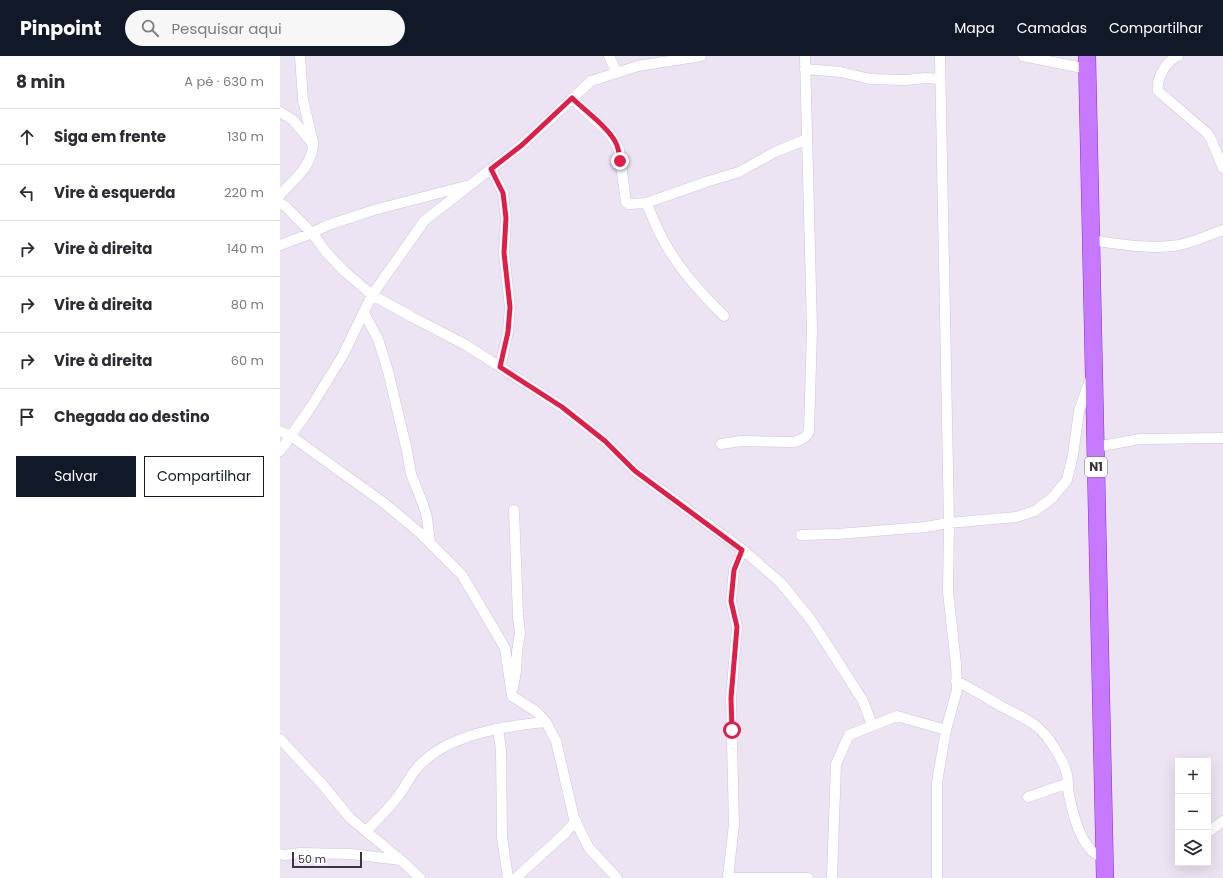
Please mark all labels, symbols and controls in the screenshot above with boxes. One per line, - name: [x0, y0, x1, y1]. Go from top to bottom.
- search box: [125, 10, 405, 46]
- text: Pinpoint: [20, 15, 101, 42]
- icon: search: [139, 17, 161, 39]
- text: Pesquisar aqui: [171, 18, 282, 39]
- text: Mapa: [954, 18, 995, 38]
- text: Camadas: [1017, 18, 1087, 38]
- text: Compartilhar: [1109, 18, 1203, 38]
- text: 8 min: [16, 70, 65, 94]
- text: A pé · 630 m: [184, 72, 264, 91]
- icon: ahead: [16, 126, 38, 148]
- text: Siga em frente: [54, 126, 166, 147]
- text: 130 m: [227, 127, 264, 146]
- route end: [611, 152, 629, 170]
- icon: left: [16, 182, 38, 204]
- text: Vire à esquerda: [54, 182, 176, 203]
- text: 220 m: [224, 183, 264, 202]
- icon: right: [16, 238, 38, 260]
- text: Vire à direita: [54, 238, 153, 259]
- text: 140 m: [227, 239, 264, 258]
- icon: right: [16, 294, 38, 316]
- text: Vire à direita: [54, 294, 153, 315]
- text: 80 m: [231, 295, 264, 314]
- icon: right: [16, 350, 38, 372]
- text: Vire à direita: [54, 350, 153, 371]
- text: 60 m: [231, 351, 264, 370]
- icon: arrive: [16, 406, 38, 428]
- text: Chegada ao destino: [54, 406, 210, 427]
- button: Salvar: [16, 456, 136, 497]
- button: Compartilhar: [144, 456, 264, 497]
- road number: N1: [1085, 457, 1107, 477]
- route start: [723, 721, 741, 739]
- map controls: [1175, 758, 1211, 866]
- button: +: [1175, 758, 1211, 794]
- button: −: [1175, 794, 1211, 830]
- button: layers: [1175, 830, 1211, 866]
- scale bar: [292, 850, 362, 869]
- text: 50 m: [298, 851, 326, 867]

